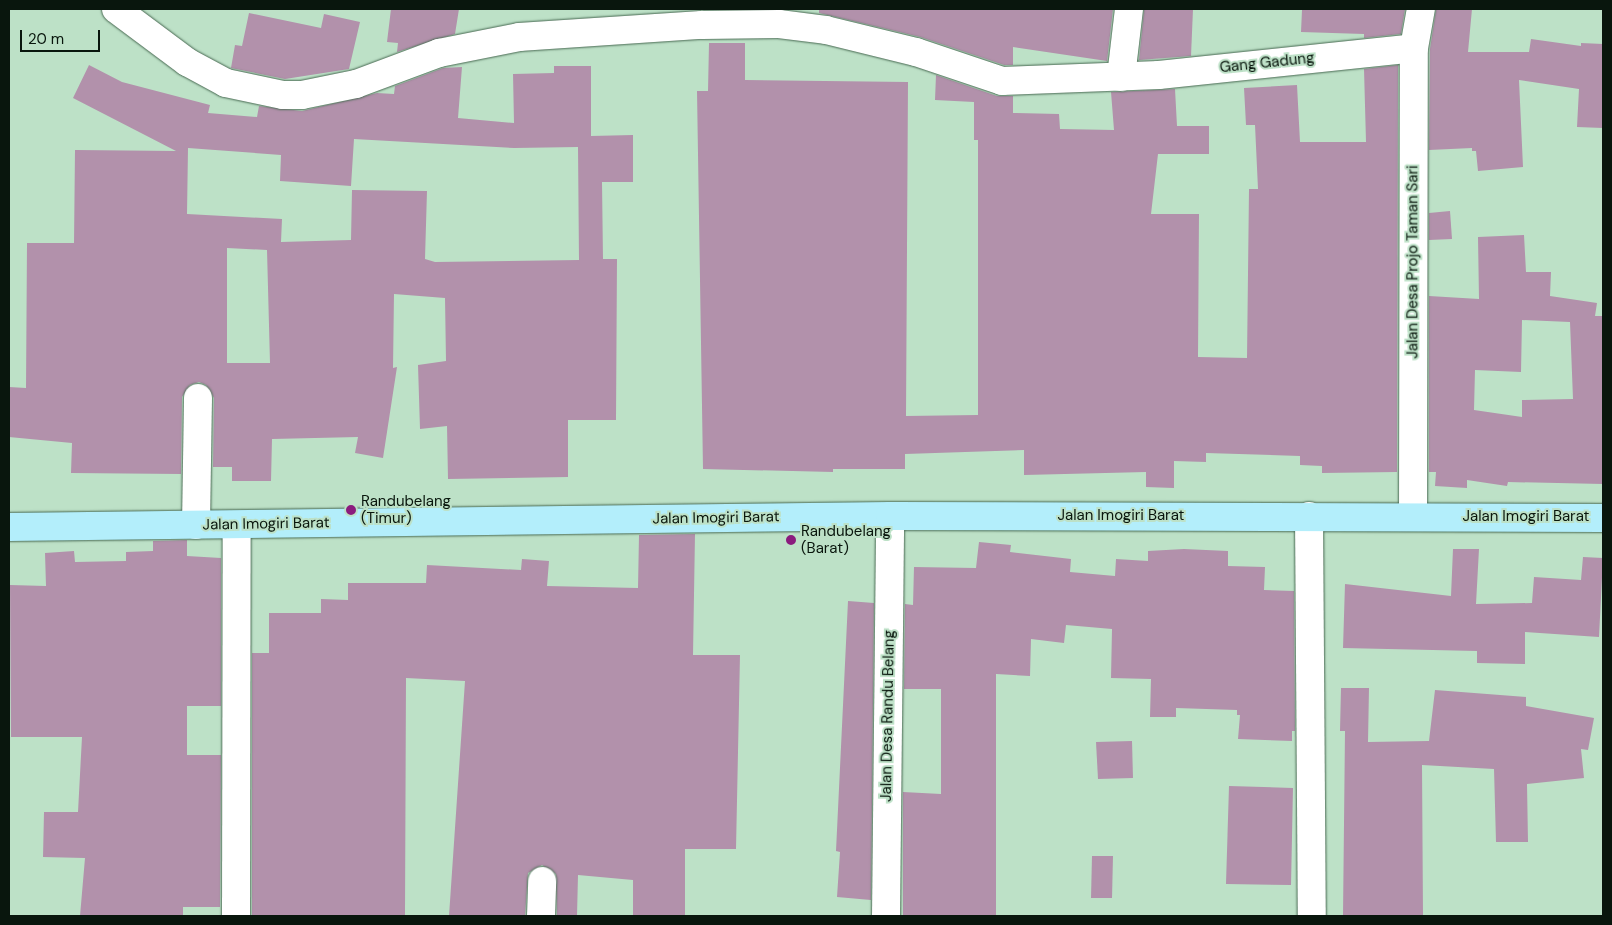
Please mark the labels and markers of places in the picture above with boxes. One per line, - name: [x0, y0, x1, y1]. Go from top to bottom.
- place label: Randubelang (Timur): [361, 492, 451, 527]
- marker: Randubelang (Timur): [345, 504, 357, 516]
- place label: Randubelang (Barat): [801, 522, 891, 557]
- marker: Randubelang (Barat): [785, 534, 797, 546]

